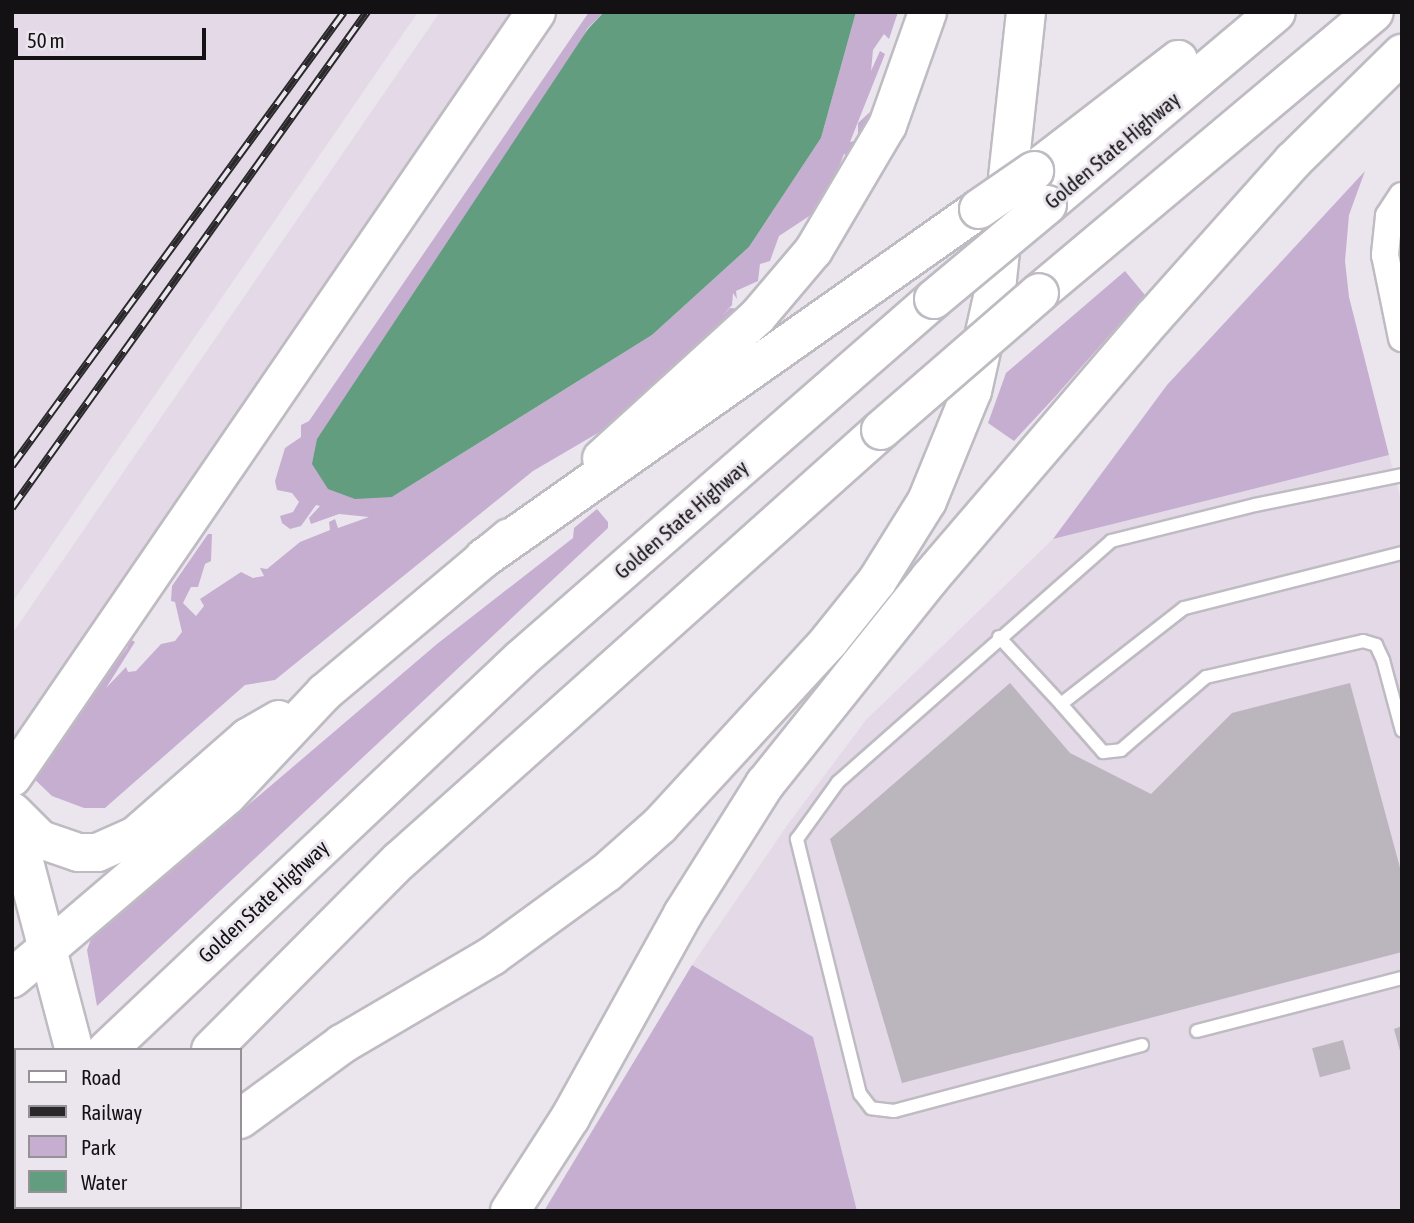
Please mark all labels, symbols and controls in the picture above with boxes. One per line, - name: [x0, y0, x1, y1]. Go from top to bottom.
- scale bar: [18, 14, 210, 58]
- text: 50 m: [27, 28, 65, 52]
- street label: Golden State Highway: [1039, 86, 1185, 214]
- street label: Golden State Highway: [609, 454, 753, 584]
- street label: Golden State Highway: [193, 834, 333, 968]
- legend: [14, 1048, 242, 1209]
- text: Road: [81, 1065, 121, 1089]
- text: Railway: [81, 1100, 142, 1124]
- text: Park: [81, 1135, 116, 1159]
- text: Water: [81, 1170, 127, 1194]

